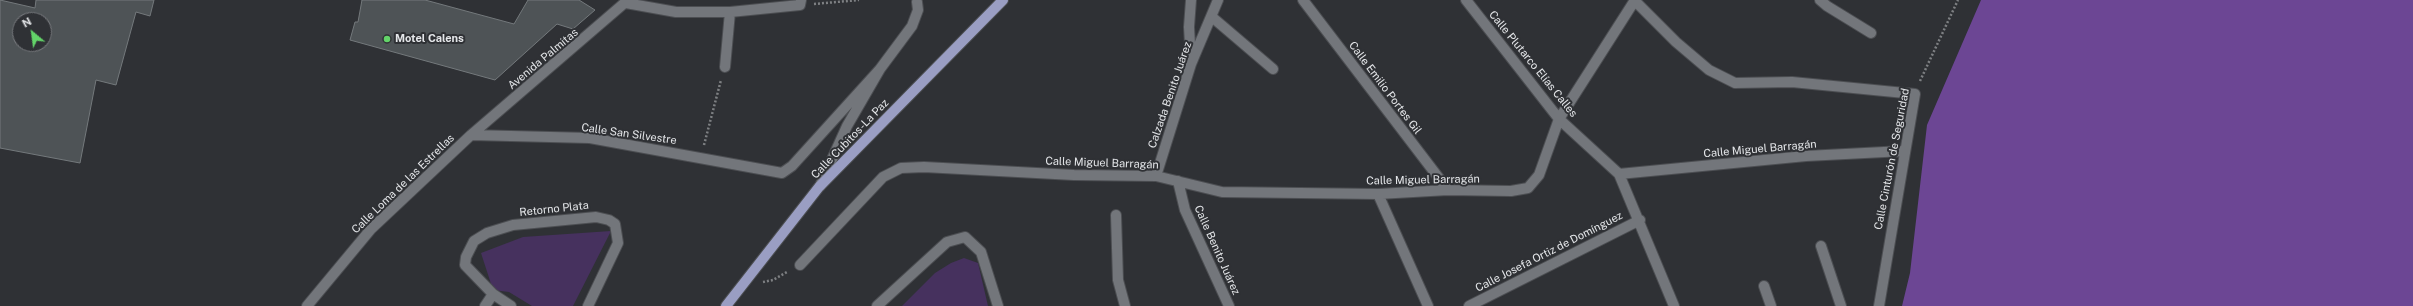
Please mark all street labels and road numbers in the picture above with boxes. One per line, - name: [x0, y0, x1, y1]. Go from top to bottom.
- street label: Calle Plutarco Elías Calles: [1486, 8, 1580, 120]
- street label: Avenida Palmitas: [505, 26, 581, 92]
- street label: Calle Emilio Portes Gil: [1346, 39, 1424, 137]
- street label: Calzada Benito Juárez: [1146, 40, 1194, 150]
- street label: Calle Cinturón de Seguridad: [1872, 87, 1912, 231]
- street label: Calle Cubitos-La Paz: [809, 96, 891, 182]
- street label: Calle San Silvestre: [580, 121, 678, 147]
- street label: Calle Loma de las Estrellas: [349, 132, 457, 236]
- street label: Calle Miguel Barragán: [1703, 137, 1817, 161]
- street label: Calle Miguel Barragán: [1045, 154, 1159, 172]
- street label: Calle Miguel Barragán: [1366, 172, 1480, 188]
- street label: Retorno Plata: [519, 199, 589, 219]
- street label: Calle Benito Juárez: [1191, 203, 1243, 297]
- street label: Calle Josefa Ortiz de Domínguez: [1473, 209, 1625, 295]

